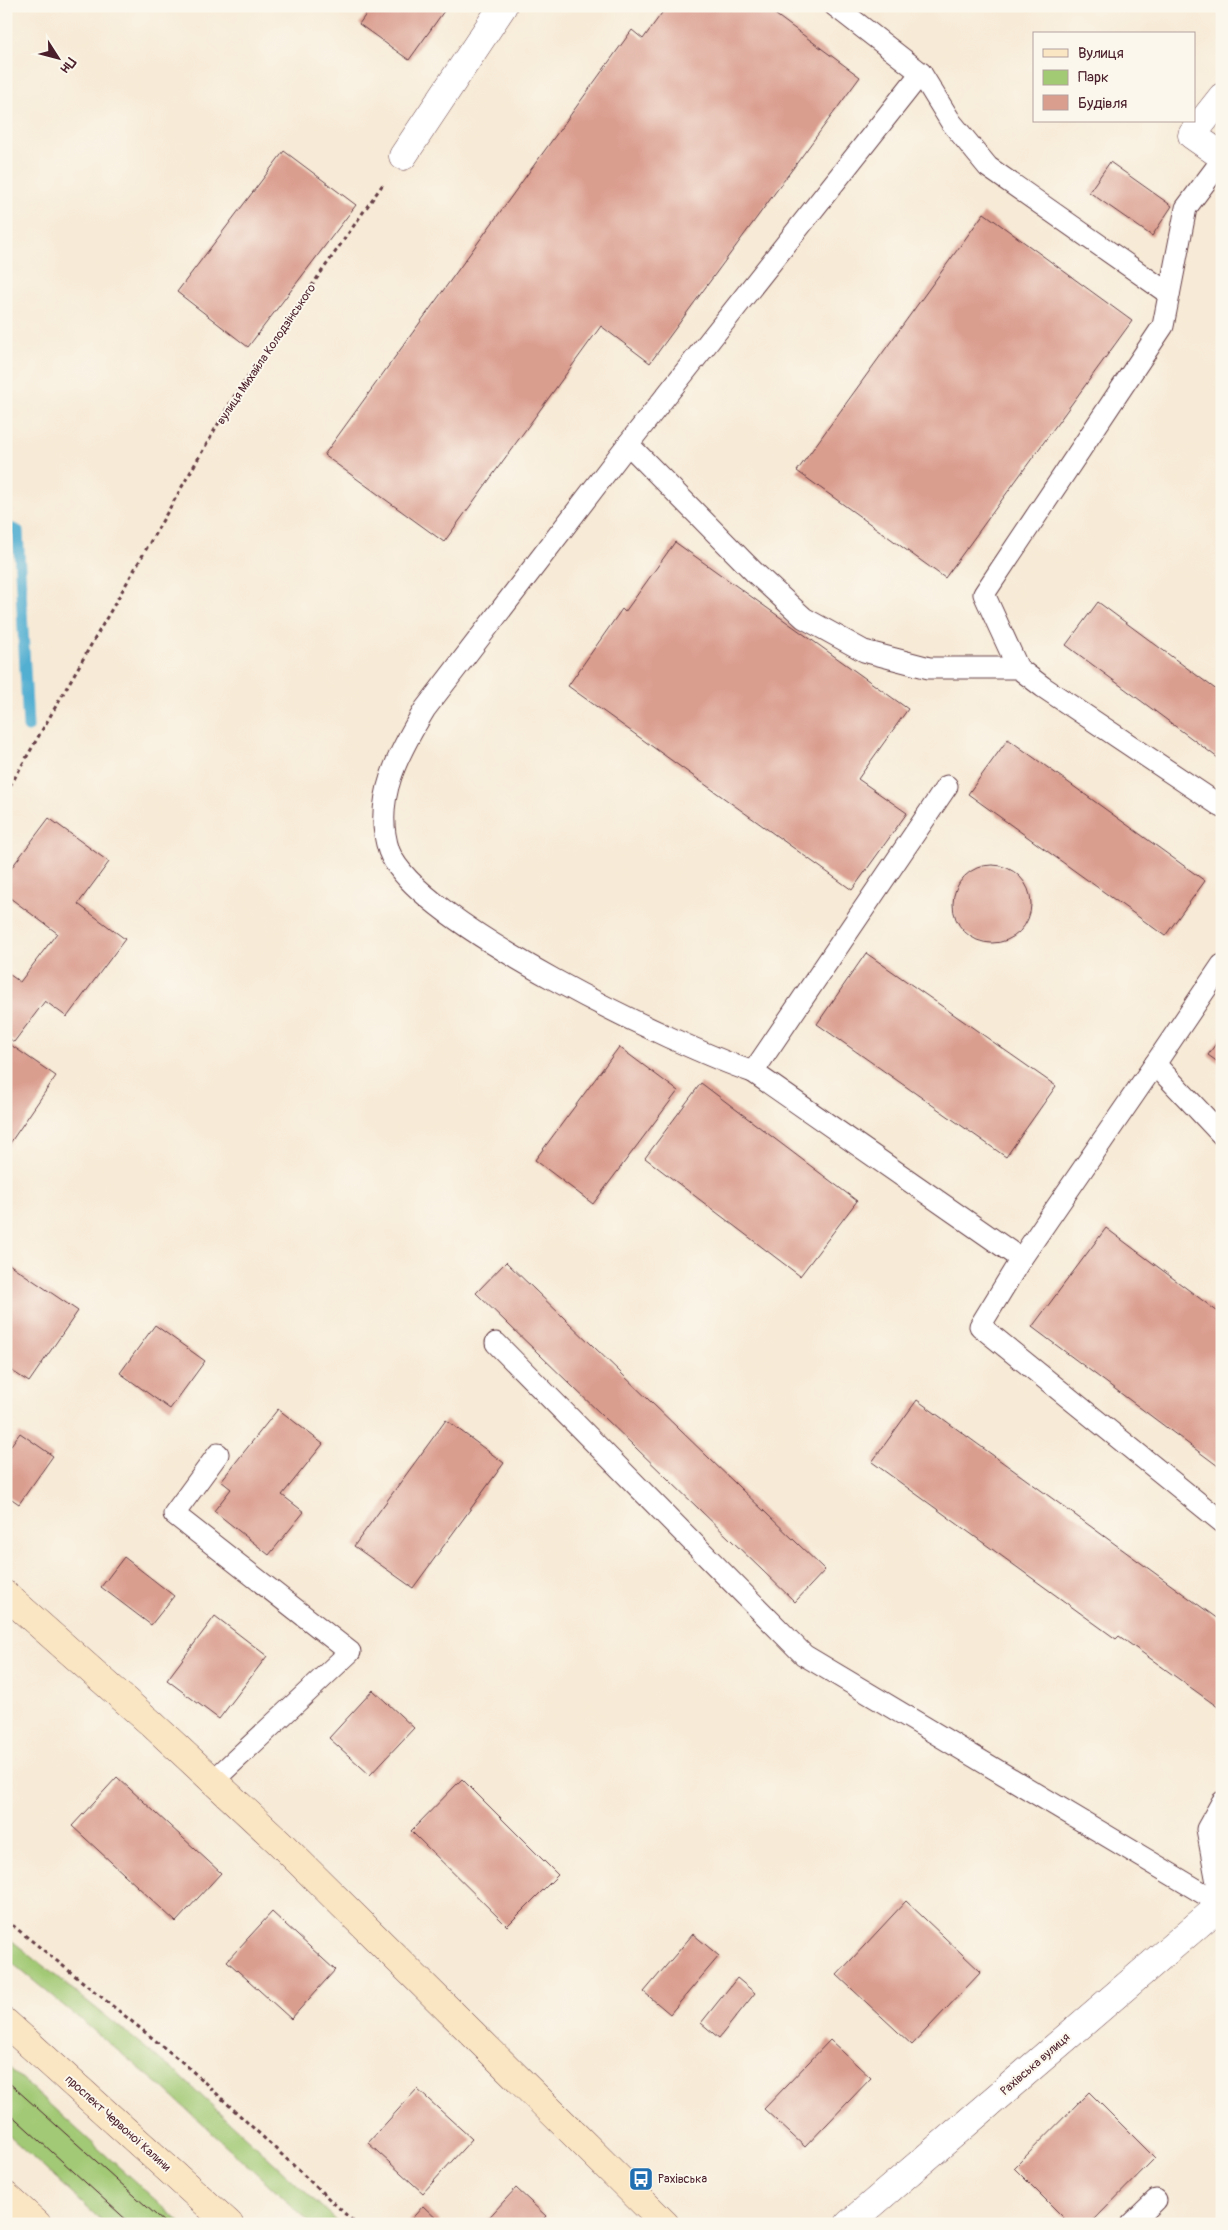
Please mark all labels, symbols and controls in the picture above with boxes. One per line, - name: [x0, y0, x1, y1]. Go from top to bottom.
- north arrow: [32, 32, 82, 82]
- legend: [1033, 32, 1196, 122]
- text: Вулиця: [1078, 44, 1124, 63]
- text: Пн: [57, 54, 80, 77]
- text: Парк: [1078, 68, 1109, 87]
- text: Будівля: [1078, 94, 1127, 113]
- street label: вулиця Михайла Колодзінського: [214, 281, 319, 427]
- street label: Рахівська вулиця: [997, 2030, 1074, 2099]
- street label: проспект Червоної Калини: [62, 2072, 174, 2175]
- bus stop icon: Рахівська: [628, 2166, 654, 2192]
- place label: Рахівська: [658, 2172, 707, 2187]

